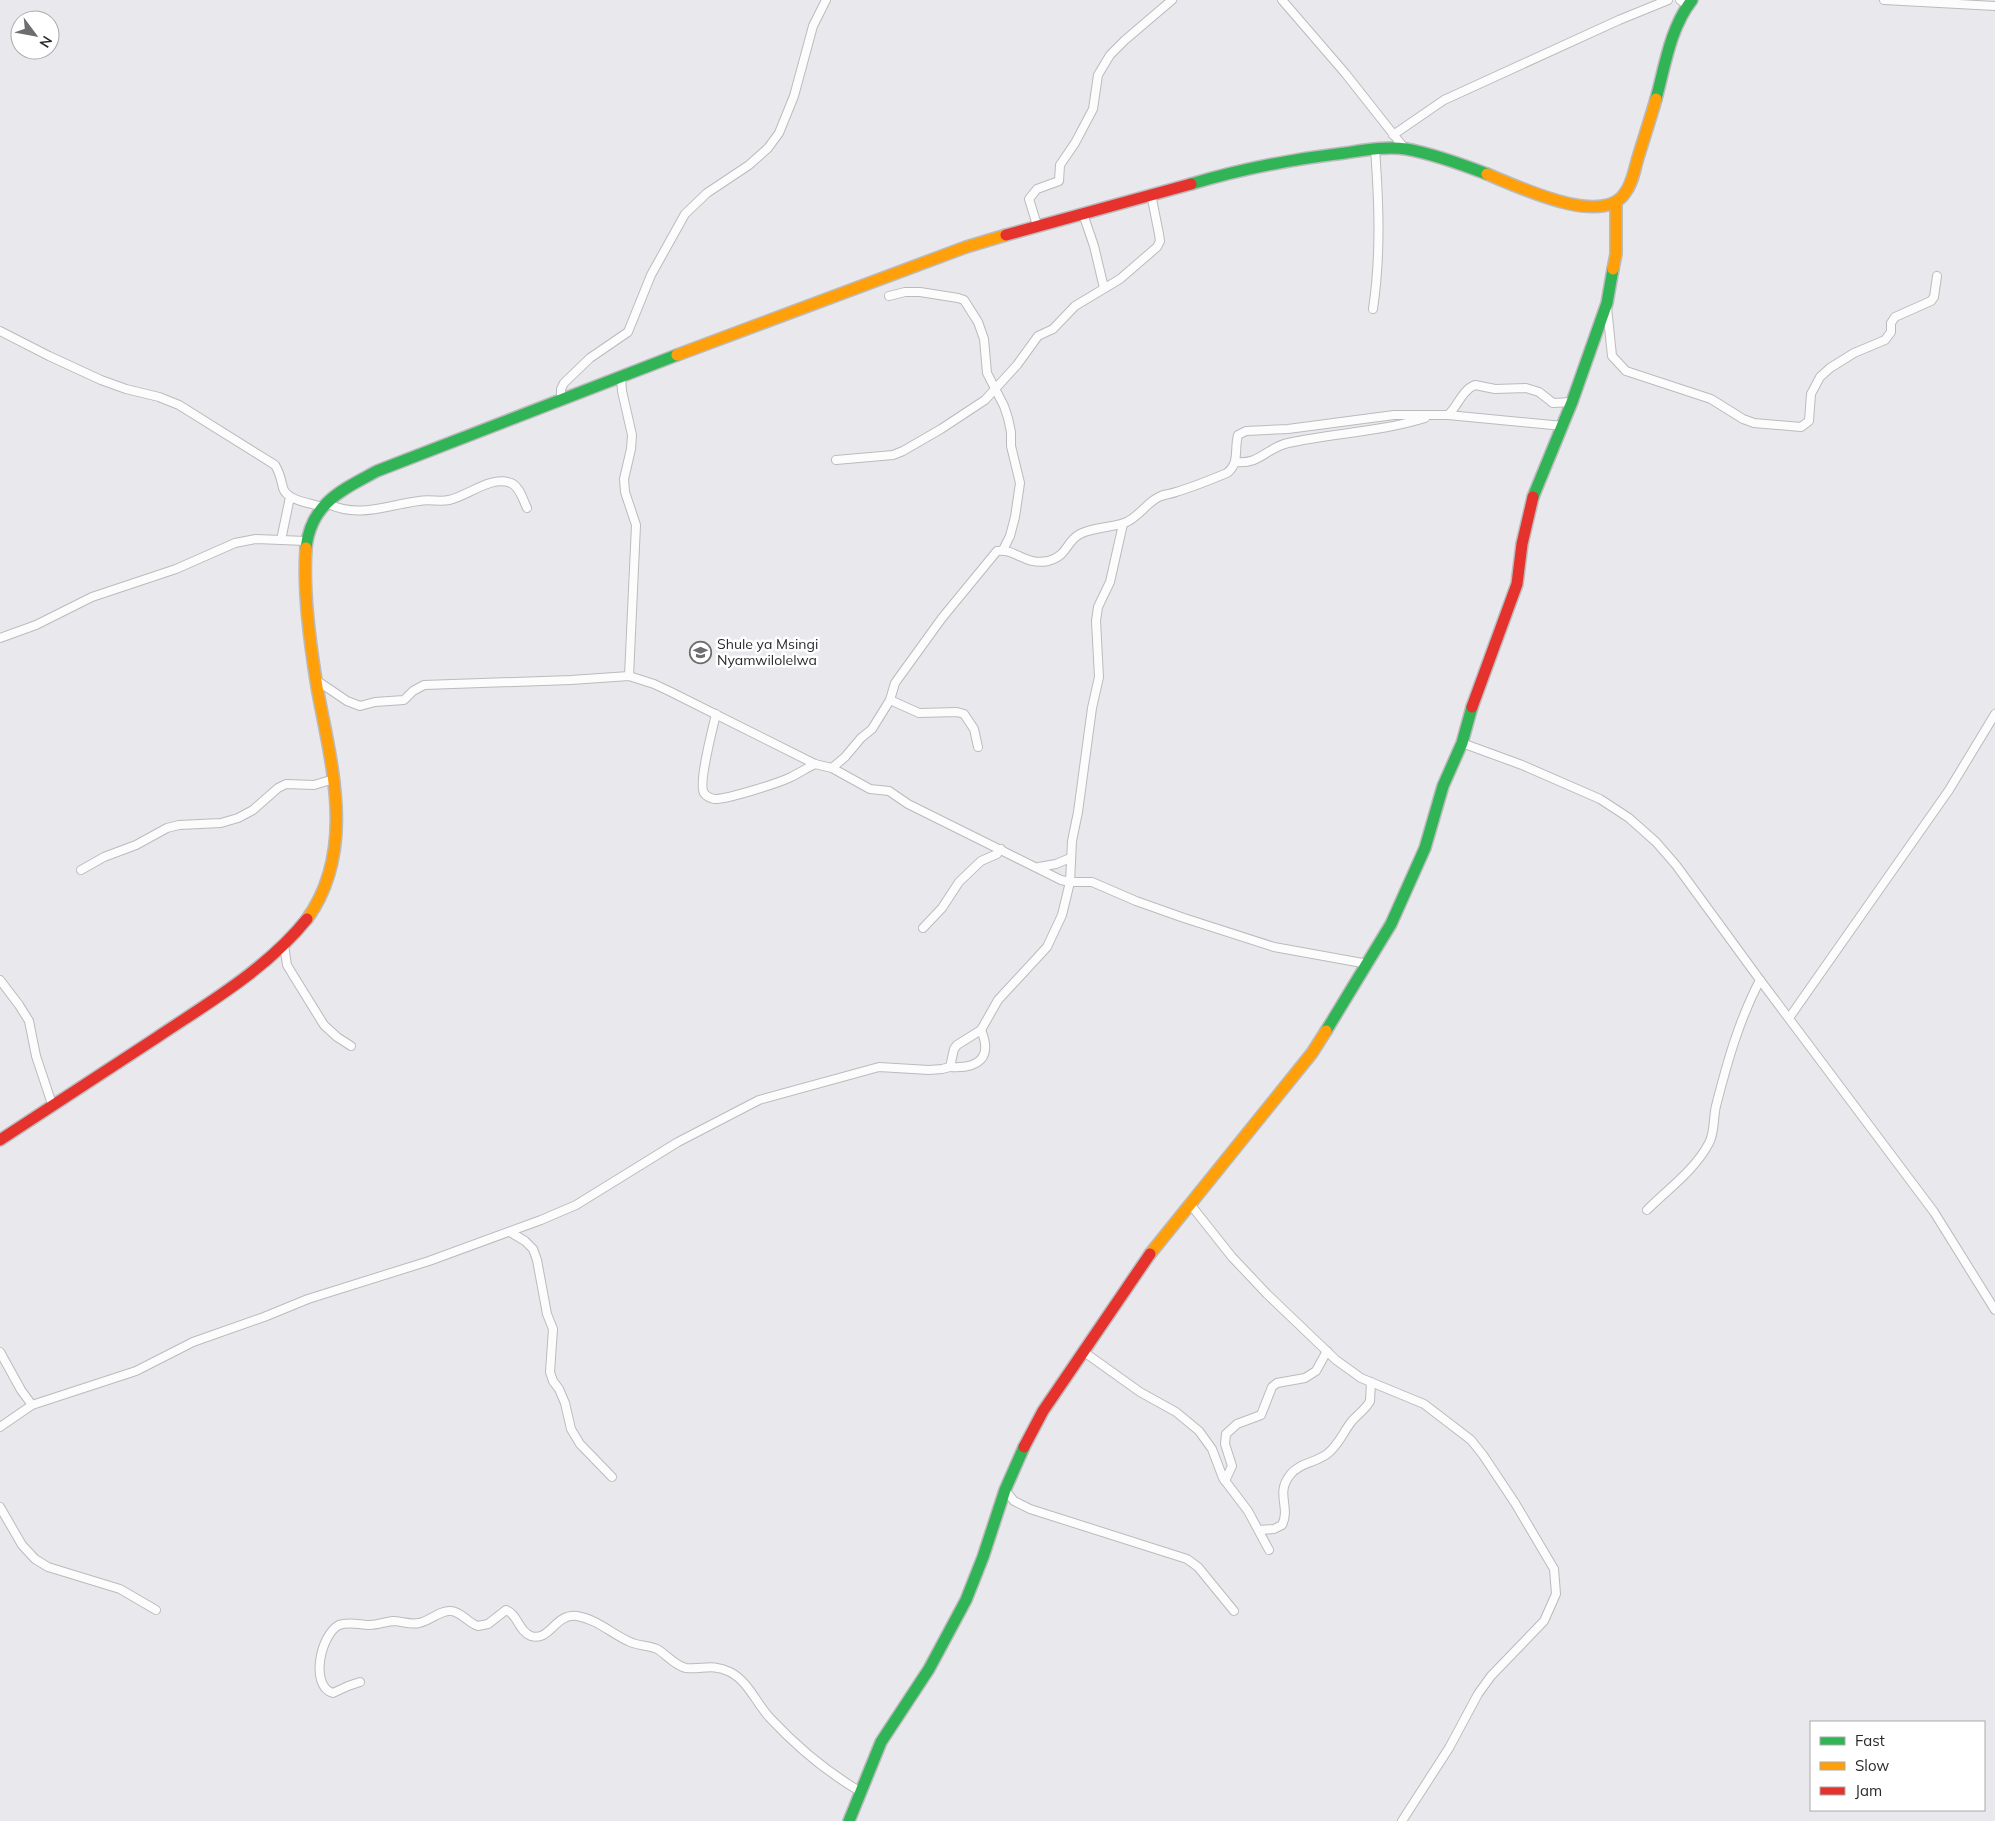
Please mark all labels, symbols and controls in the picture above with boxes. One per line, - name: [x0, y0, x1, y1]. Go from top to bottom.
- north arrow: [10, 10, 60, 60]
- text: N: [36, 33, 56, 51]
- place label: Shule ya Msingi Nyamwilolelwa: [717, 635, 818, 669]
- school or university icon: Shule ya Msingi Nyamwilolelwa: [689, 640, 713, 664]
- legend: [1810, 1721, 1985, 1811]
- text: Fast: [1855, 1731, 1885, 1750]
- text: Slow: [1855, 1756, 1889, 1775]
- text: Jam: [1855, 1781, 1882, 1800]

